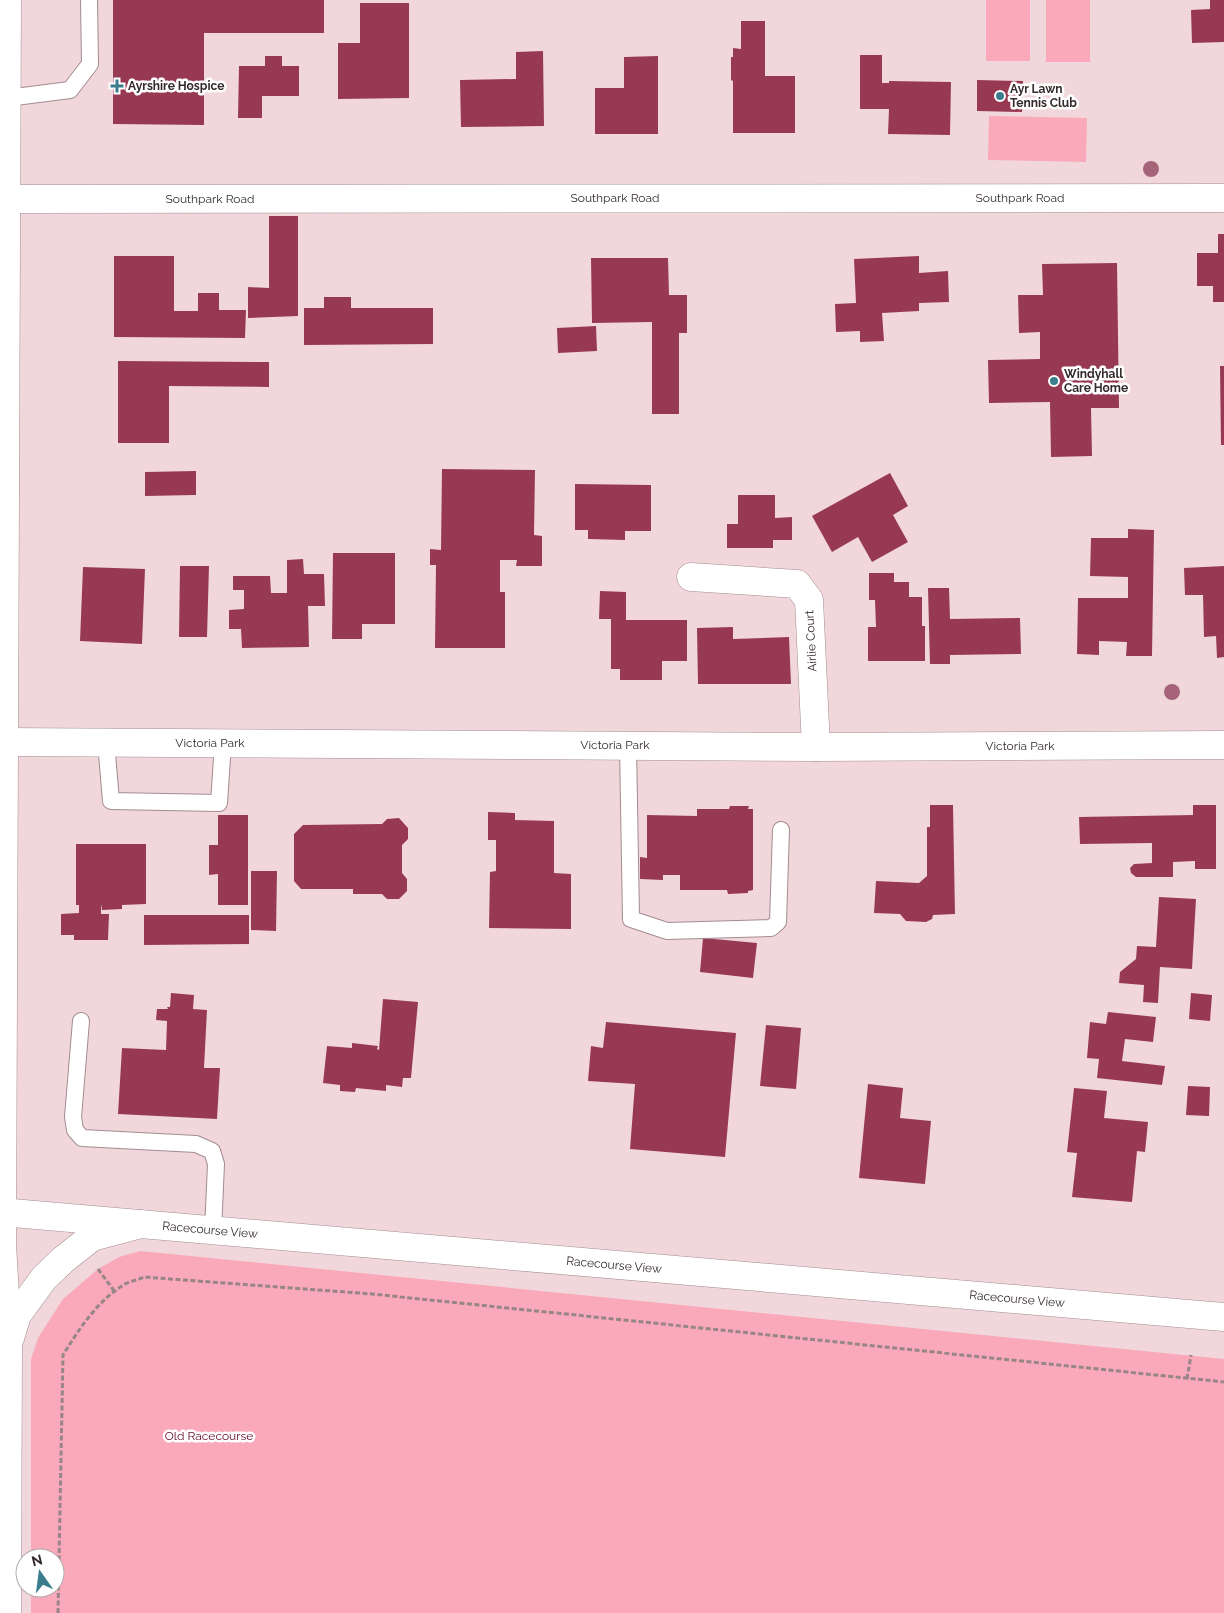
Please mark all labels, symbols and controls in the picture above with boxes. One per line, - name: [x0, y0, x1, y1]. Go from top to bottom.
- marker: Ayrshire Hospice: [110, 79, 124, 93]
- place label: Ayrshire Hospice: [128, 79, 224, 93]
- place label: Ayr Lawn Tennis Club: [1010, 82, 1077, 110]
- marker: Ayr Lawn Tennis Club: [994, 90, 1006, 102]
- street label: Southpark Road: [571, 191, 659, 205]
- street label: Southpark Road: [976, 191, 1064, 205]
- street label: Southpark Road: [166, 192, 254, 206]
- place label: Windyhall Care Home: [1064, 367, 1128, 395]
- marker: Windyhall Care Home: [1048, 375, 1060, 387]
- street label: Airlie Court: [802, 610, 820, 672]
- street label: Victoria Park: [175, 736, 245, 750]
- street label: Victoria Park: [580, 738, 650, 752]
- street label: Victoria Park: [985, 739, 1055, 753]
- street label: Racecourse View: [162, 1219, 259, 1241]
- street label: Racecourse View: [566, 1254, 663, 1276]
- street label: Racecourse View: [969, 1288, 1066, 1310]
- park label: Old Racecourse: [165, 1429, 253, 1443]
- north arrow: [15, 1548, 65, 1598]
- text: N: [30, 1551, 44, 1569]

